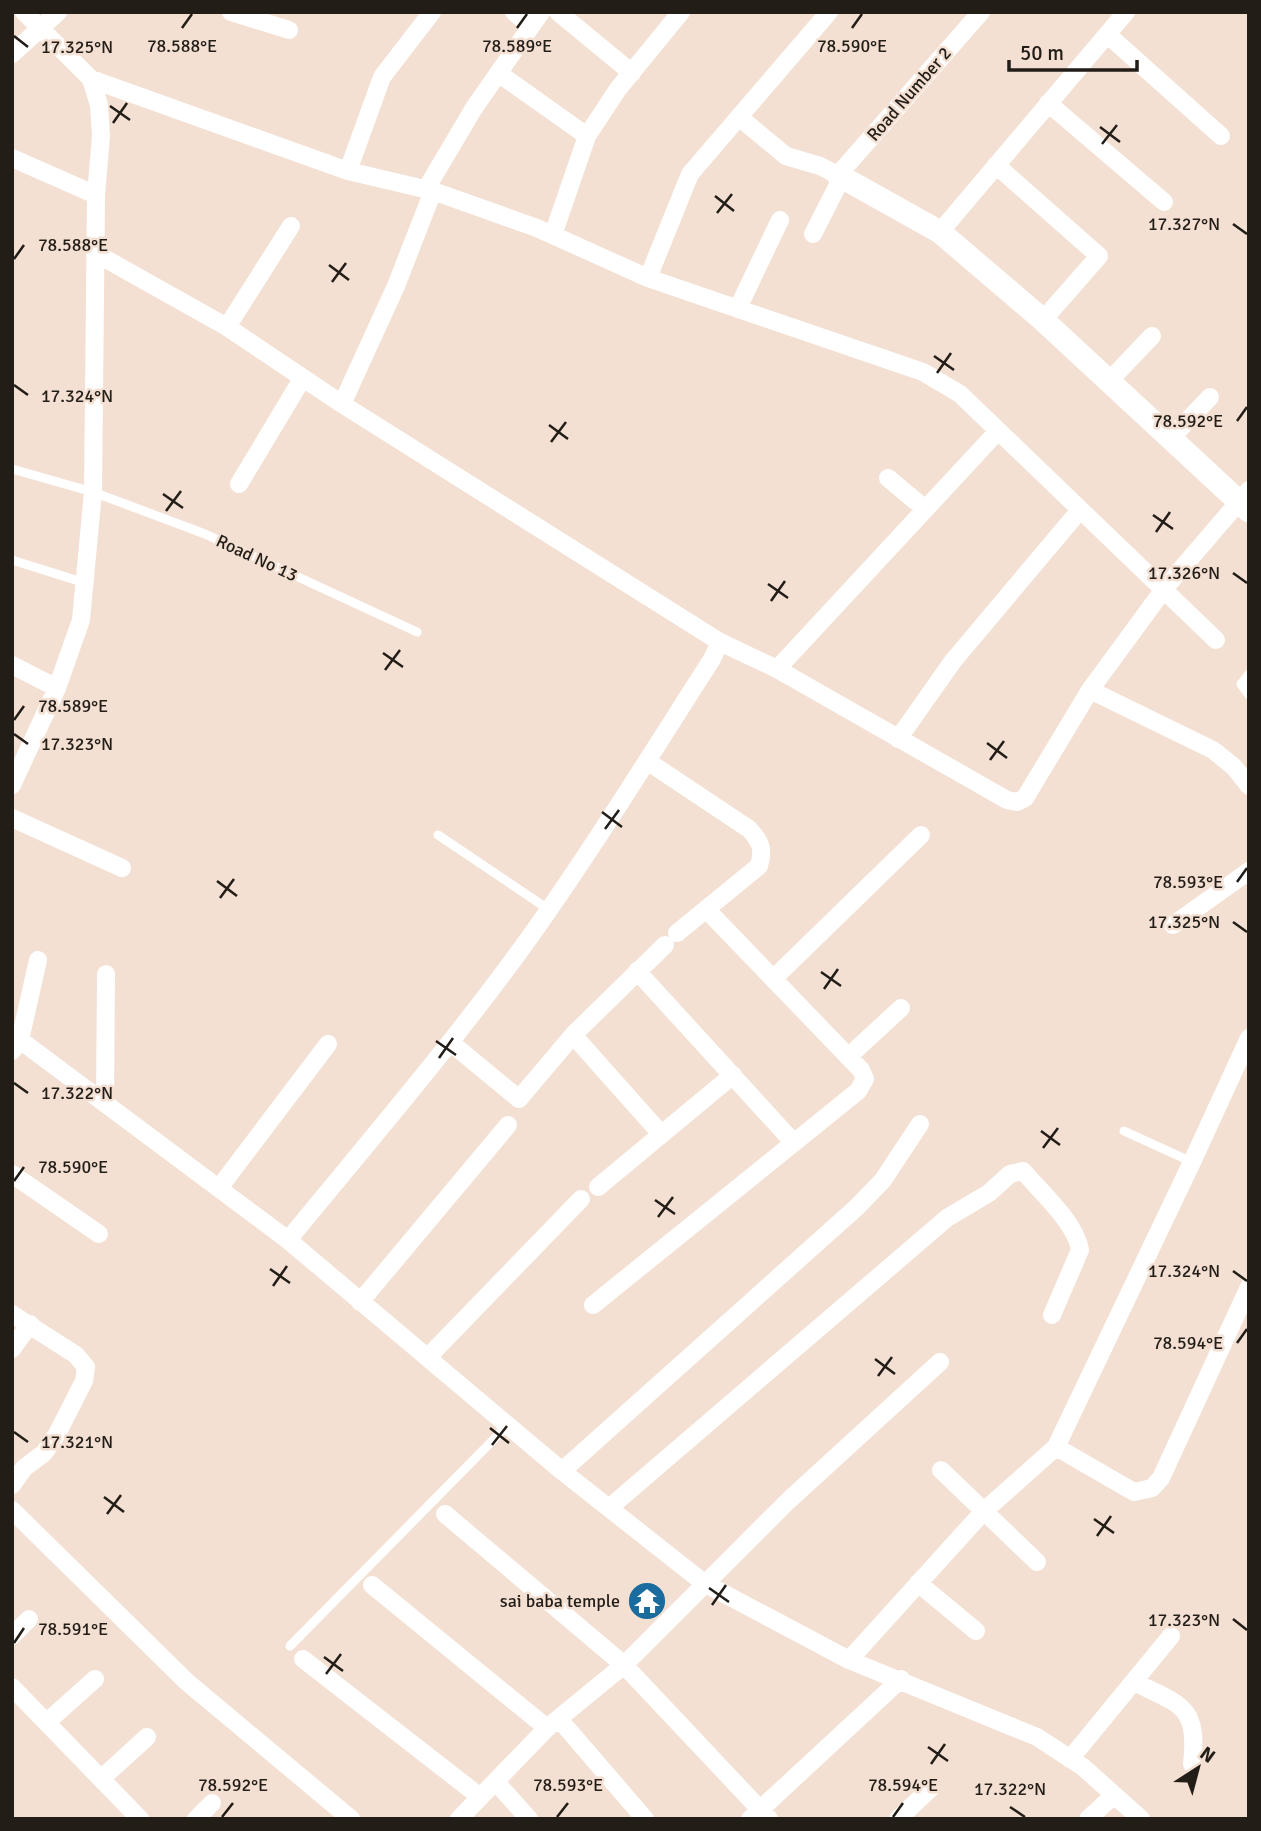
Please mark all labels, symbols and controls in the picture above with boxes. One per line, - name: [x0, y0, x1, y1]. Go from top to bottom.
- scale bar: [1009, 28, 1137, 72]
- text: 78.588°E: [147, 35, 217, 57]
- text: 78.589°E: [482, 35, 552, 57]
- text: 78.590°E: [817, 35, 887, 57]
- text: 17.325°N: [41, 36, 113, 58]
- text: 50 m: [1020, 40, 1064, 66]
- street label: Road Number 2: [862, 42, 956, 146]
- text: 17.327°N: [1148, 213, 1220, 235]
- text: 78.588°E: [38, 234, 108, 256]
- text: 17.324°N: [41, 385, 113, 407]
- text: 78.592°E: [1153, 410, 1223, 432]
- street label: Road No 13: [213, 530, 301, 586]
- text: 17.326°N: [1148, 562, 1220, 584]
- text: 78.589°E: [38, 695, 108, 717]
- text: 17.323°N: [41, 733, 113, 755]
- text: 78.593°E: [1153, 871, 1223, 893]
- text: 17.325°N: [1148, 911, 1220, 933]
- text: 17.322°N: [41, 1082, 113, 1104]
- text: 78.590°E: [38, 1156, 108, 1178]
- text: 17.324°N: [1148, 1260, 1220, 1282]
- text: 78.594°E: [1153, 1332, 1223, 1354]
- text: 17.321°N: [41, 1431, 113, 1453]
- temple icon: sai baba temple: [626, 1580, 668, 1622]
- place label: sai baba temple: [500, 1590, 620, 1612]
- text: 17.323°N: [1148, 1609, 1220, 1631]
- text: 78.591°E: [38, 1618, 108, 1640]
- north arrow: [1163, 1733, 1233, 1803]
- text: N: [1195, 1741, 1220, 1769]
- text: 78.592°E: [198, 1774, 268, 1796]
- text: 78.593°E: [533, 1774, 603, 1796]
- text: 78.594°E: [868, 1774, 938, 1796]
- text: 17.322°N: [974, 1778, 1046, 1800]

